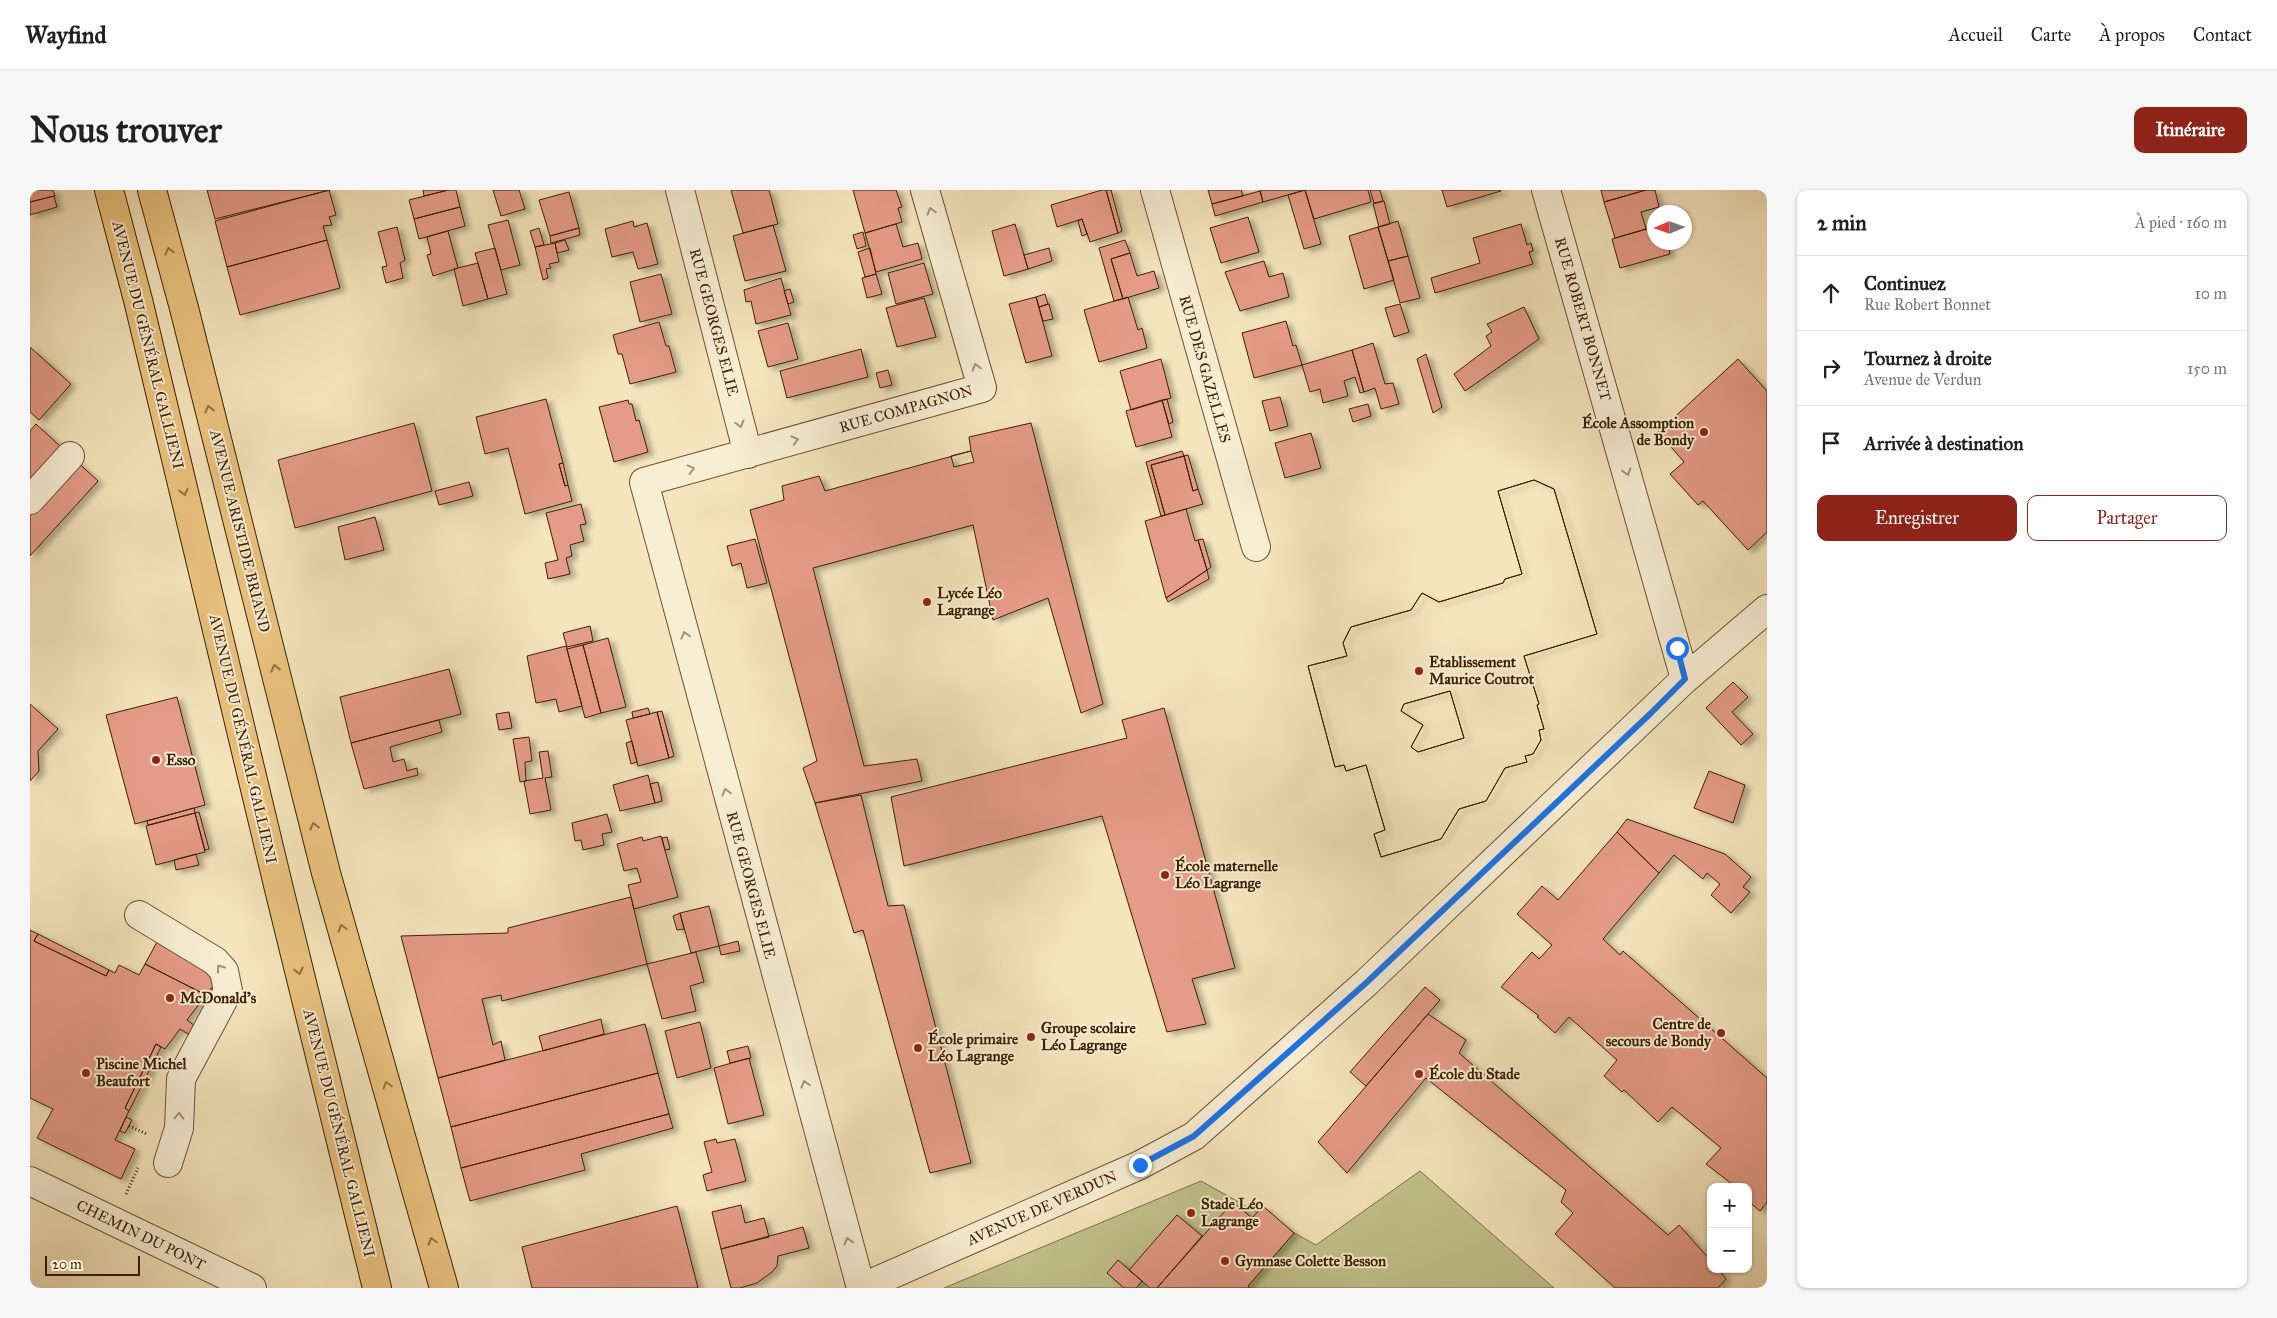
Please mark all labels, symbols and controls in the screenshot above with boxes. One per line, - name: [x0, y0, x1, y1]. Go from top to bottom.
- text: Wayfind: [25, 20, 107, 50]
- text: Accueil: [1949, 24, 2003, 46]
- text: Carte: [2031, 24, 2071, 46]
- text: À propos: [2099, 24, 2165, 46]
- text: Contact: [2193, 24, 2252, 46]
- button: Itinéraire: [2134, 107, 2247, 153]
- text: Nous trouver: [30, 109, 222, 152]
- north arrow: [1647, 205, 1692, 250]
- one-way arrow: [926, 207, 937, 216]
- text: 2 min: [1817, 210, 1867, 236]
- text: À pied · 160 m: [2135, 213, 2227, 232]
- street label: AVENUE DU GÉNÉRAL GALLIENI: [108, 218, 189, 471]
- street label: RUE ROBERT BONNET: [1551, 235, 1615, 403]
- street label: RUE GEORGES ELIE: [686, 246, 742, 398]
- one-way arrow: [164, 248, 174, 256]
- text: Continuez: [1864, 272, 1946, 295]
- icon: ahead: [1817, 279, 1845, 307]
- text: 10 m: [2195, 284, 2227, 303]
- street label: RUE DES GAZELLES: [1175, 293, 1235, 445]
- text: Rue Robert Bonnet: [1864, 295, 1991, 314]
- text: Tournez à droite: [1864, 347, 1992, 370]
- icon: right: [1817, 354, 1845, 382]
- text: 150 m: [2187, 359, 2227, 378]
- one-way arrow: [971, 363, 982, 372]
- text: Avenue de Verdun: [1864, 370, 1981, 389]
- street label: RUE COMPAGNON: [837, 381, 975, 437]
- one-way arrow: [205, 405, 215, 413]
- place label: École Assomption de Bondy: [1582, 413, 1695, 450]
- one-way arrow: [735, 419, 745, 427]
- marker: École Assomption de Bondy: [1698, 426, 1710, 438]
- street label: AVENUE ARISTIDE BRIAND: [206, 427, 274, 634]
- icon: arrive: [1817, 429, 1845, 457]
- text: Arrivée à destination: [1864, 432, 2023, 455]
- one-way arrow: [791, 436, 799, 446]
- one-way arrow: [687, 464, 696, 475]
- one-way arrow: [1621, 468, 1631, 476]
- one-way arrow: [178, 488, 189, 497]
- button: Enregistrer: [1817, 495, 2017, 541]
- button: Partager: [2027, 495, 2227, 541]
- place label: Lycée Léo Lagrange: [937, 584, 1002, 620]
- marker: Lycée Léo Lagrange: [921, 596, 933, 608]
- street label: AVENUE DU GÉNÉRAL GALLIENI: [205, 611, 281, 865]
- one-way arrow: [680, 631, 691, 639]
- route start: [1666, 637, 1689, 660]
- place label: Etablissement Maurice Coutrot: [1429, 653, 1535, 688]
- one-way arrow: [270, 663, 281, 672]
- marker: Etablissement Maurice Coutrot: [1413, 665, 1425, 677]
- place label: Esso: [166, 751, 196, 769]
- marker: Esso: [150, 754, 162, 766]
- one-way arrow: [722, 789, 732, 797]
- street label: RUE GEORGES ELIE: [723, 809, 779, 961]
- one-way arrow: [310, 822, 320, 830]
- place label: École maternelle Léo Lagrange: [1175, 856, 1279, 893]
- marker: École maternelle Léo Lagrange: [1159, 869, 1171, 881]
- one-way arrow: [338, 925, 348, 933]
- one-way arrow: [217, 964, 226, 974]
- one-way arrow: [293, 966, 304, 975]
- place label: McDonald's: [180, 989, 257, 1007]
- marker: McDonald's: [164, 992, 176, 1004]
- street label: AVENUE DU GÉNÉRAL GALLIENI: [299, 1006, 380, 1259]
- place label: Centre de secours de Bondy: [1606, 1015, 1712, 1051]
- place label: Groupe scolaire Léo Lagrange: [1041, 1019, 1137, 1055]
- marker: Centre de secours de Bondy: [1715, 1027, 1727, 1039]
- place label: École primaire Léo Lagrange: [928, 1029, 1019, 1066]
- marker: Groupe scolaire Léo Lagrange: [1025, 1031, 1037, 1043]
- marker: École primaire Léo Lagrange: [912, 1042, 924, 1054]
- place label: Piscine Michel Beaufort: [96, 1055, 188, 1090]
- place label: École du Stade: [1429, 1064, 1521, 1083]
- marker: Piscine Michel Beaufort: [80, 1067, 92, 1079]
- marker: École du Stade: [1413, 1068, 1425, 1080]
- one-way arrow: [382, 1080, 393, 1089]
- one-way arrow: [800, 1080, 811, 1089]
- one-way arrow: [174, 1112, 185, 1120]
- route end: [1129, 1154, 1152, 1177]
- street label: AVENUE DE VERDUN: [963, 1167, 1120, 1250]
- map controls: [1707, 1183, 1752, 1273]
- button: +: [1707, 1183, 1752, 1228]
- place label: Stade Léo Lagrange: [1201, 1195, 1264, 1231]
- street label: CHEMIN DU PONT: [74, 1196, 208, 1274]
- marker: Stade Léo Lagrange: [1185, 1207, 1197, 1219]
- button: −: [1707, 1228, 1752, 1273]
- one-way arrow: [427, 1237, 437, 1246]
- one-way arrow: [843, 1237, 853, 1246]
- place label: Gymnase Colette Besson: [1235, 1252, 1387, 1271]
- scale bar: [45, 1253, 140, 1276]
- marker: Gymnase Colette Besson: [1219, 1255, 1231, 1267]
- text: 20 m: [52, 1256, 82, 1273]

